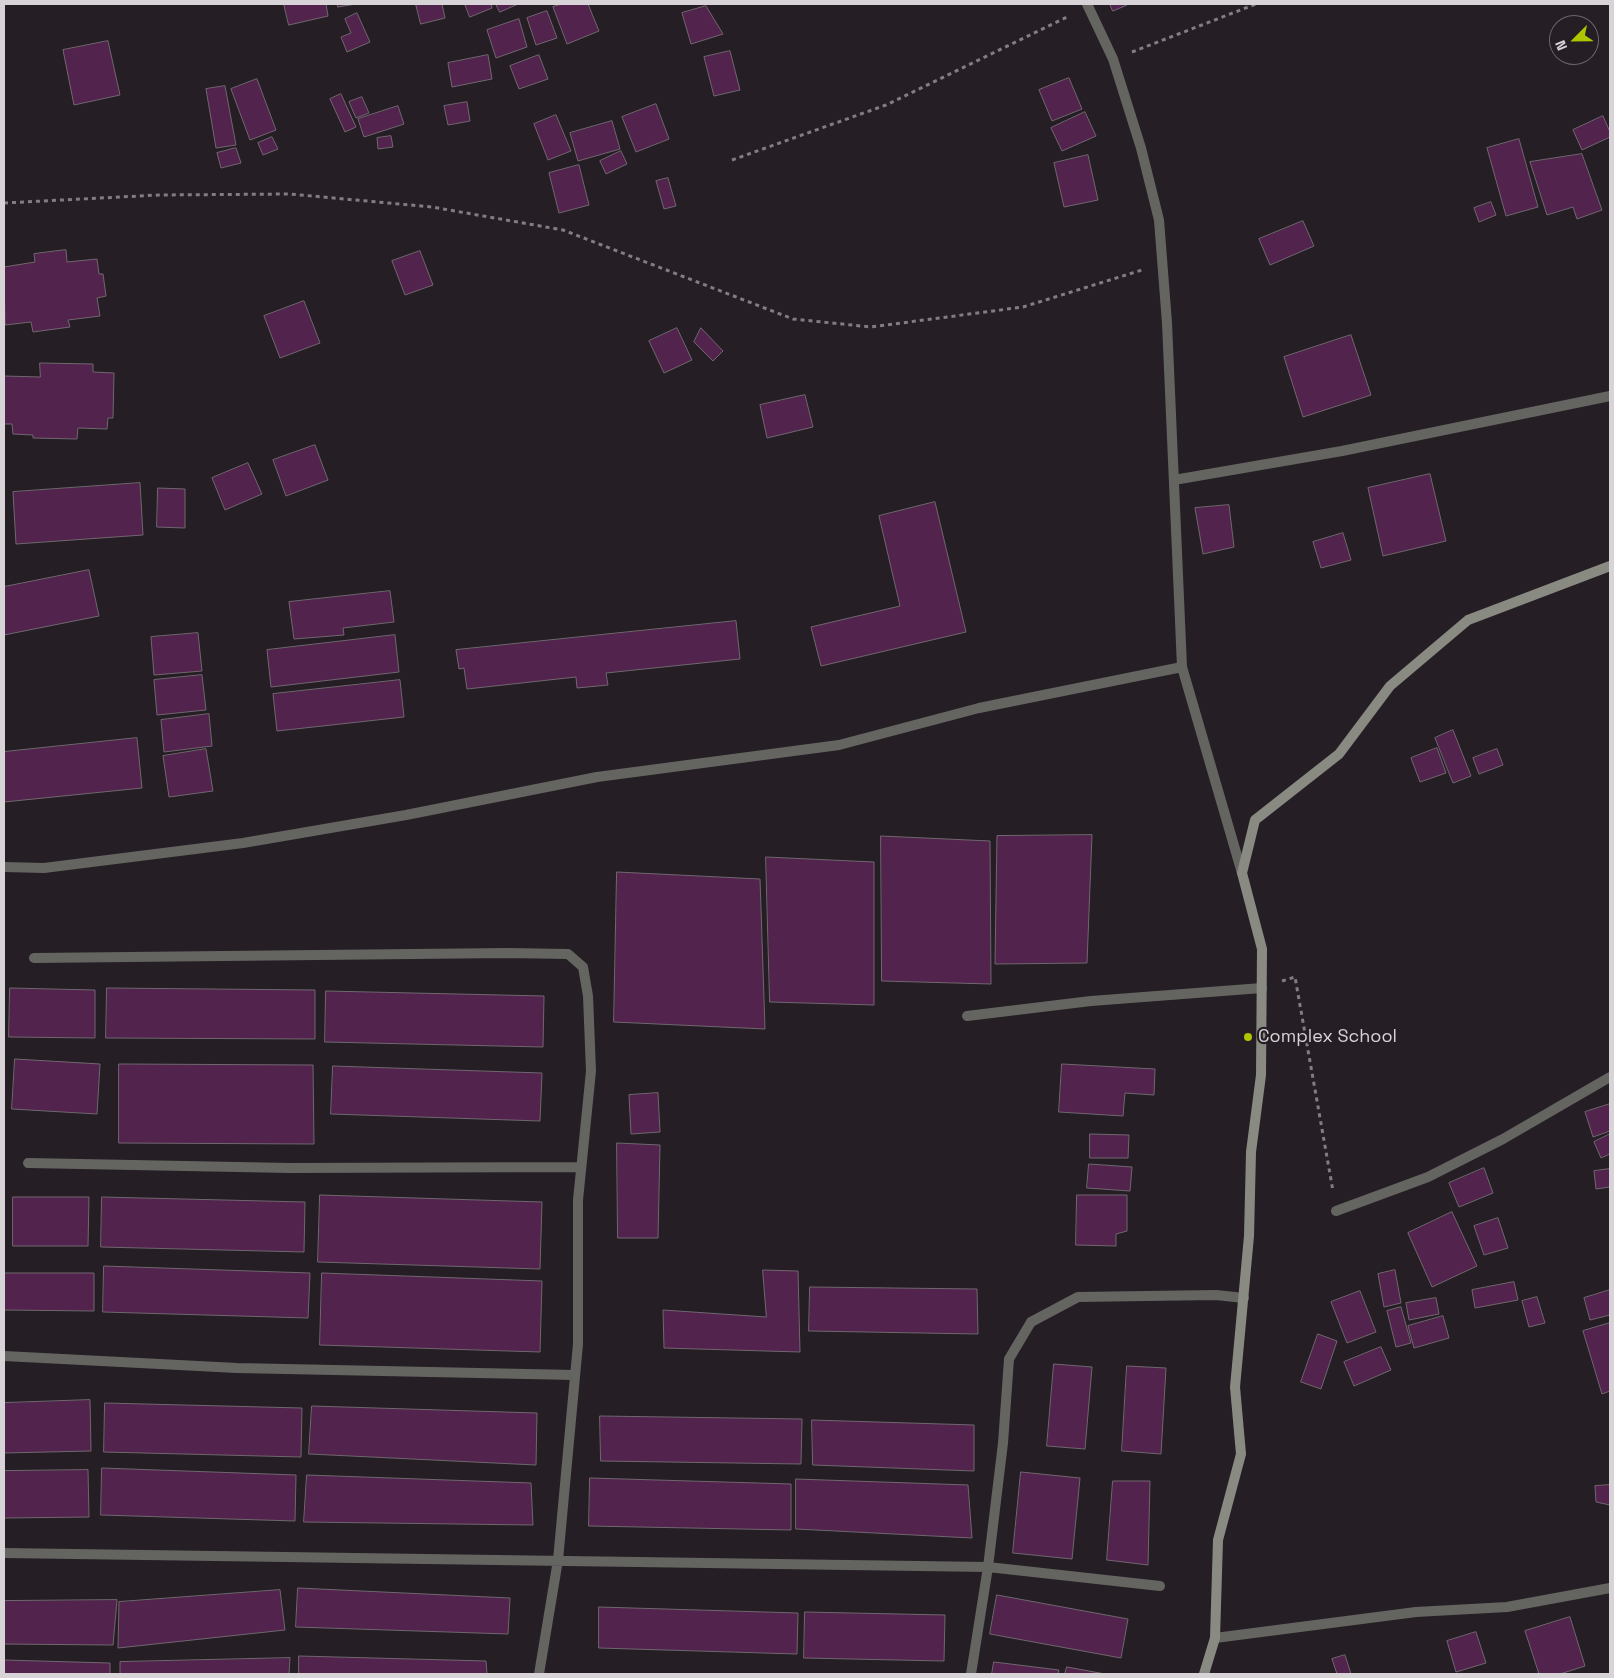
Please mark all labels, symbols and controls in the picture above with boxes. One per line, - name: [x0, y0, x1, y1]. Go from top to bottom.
- north arrow: [1549, 15, 1599, 65]
- text: N: [1551, 38, 1571, 53]
- place label: Complex School: [1258, 1026, 1397, 1048]
- marker: Complex School: [1242, 1031, 1254, 1043]

